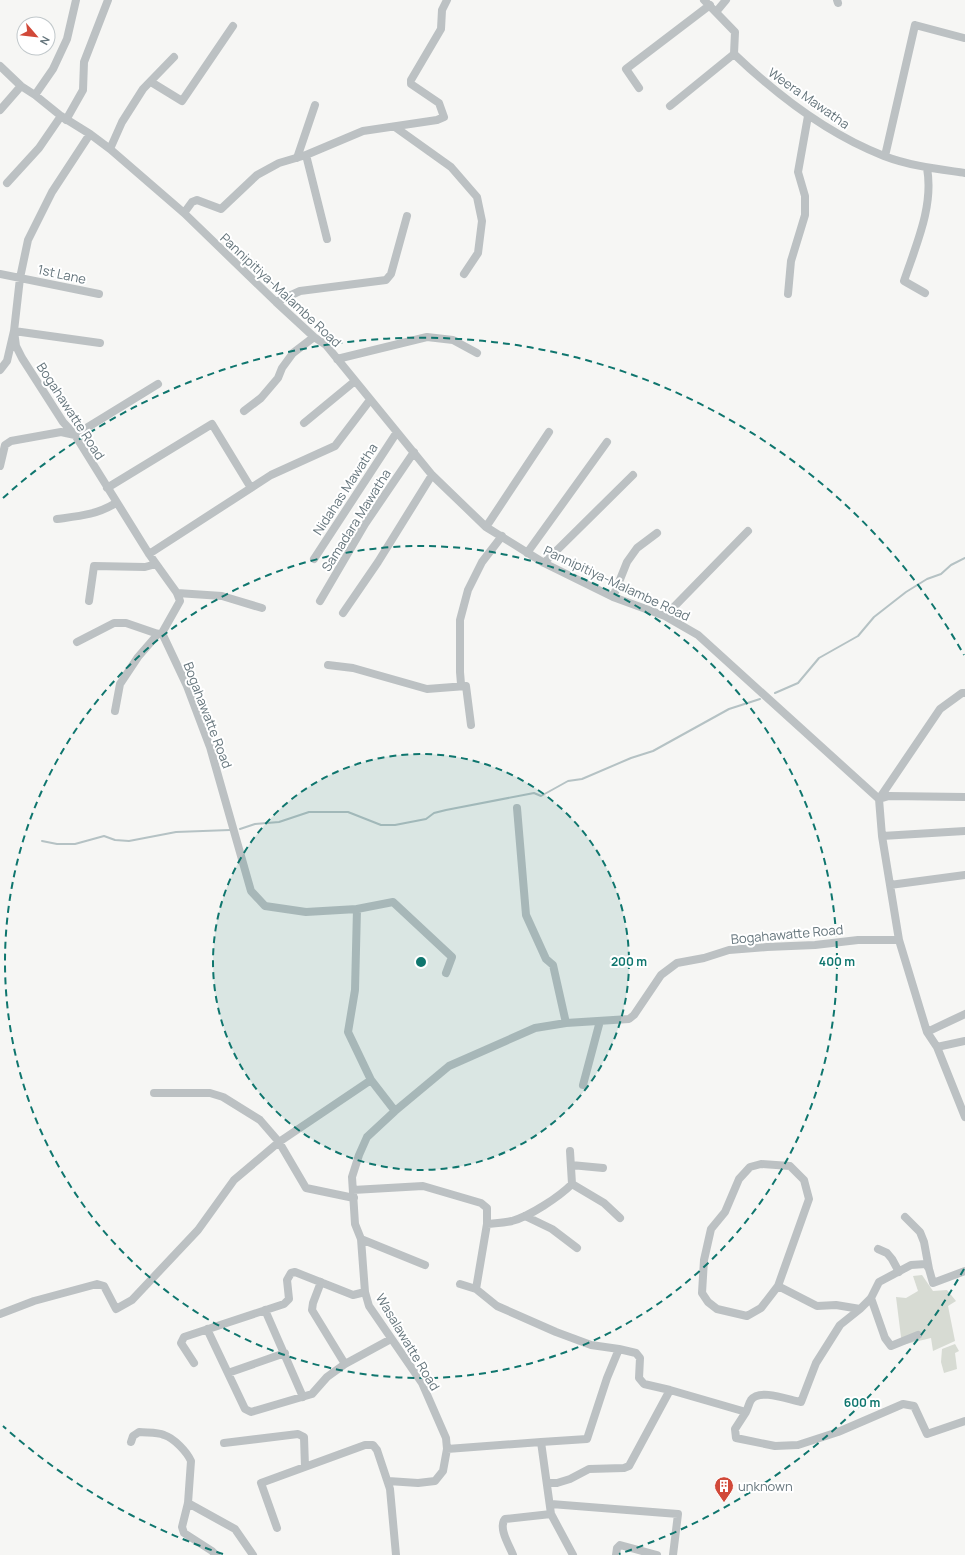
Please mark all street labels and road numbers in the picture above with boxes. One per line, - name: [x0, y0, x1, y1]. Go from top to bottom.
- street label: Weera Mawatha: [765, 63, 853, 133]
- street label: Pannipitiya-Malambe Road: [216, 229, 346, 351]
- street label: 1st Lane: [36, 260, 88, 288]
- street label: Bogahawatte Road: [33, 359, 109, 463]
- street label: Nidahas Mawatha: [309, 440, 381, 538]
- street label: Samadara Mawatha: [317, 465, 395, 575]
- street label: Pannipitiya-Malambe Road: [541, 541, 693, 625]
- street label: Bogahawatte Road: [179, 659, 237, 771]
- street label: Bogahawatte Road: [730, 920, 844, 948]
- street label: Wasalawatte Road: [372, 1290, 444, 1394]

